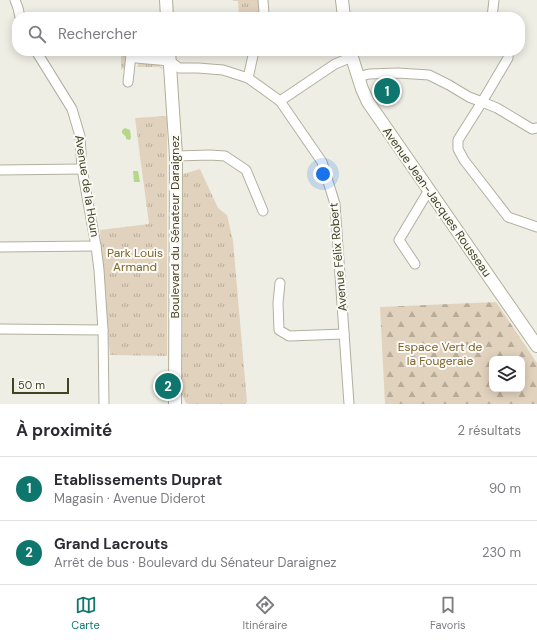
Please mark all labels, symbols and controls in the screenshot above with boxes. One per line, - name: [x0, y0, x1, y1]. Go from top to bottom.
- search box: [12, 12, 525, 56]
- icon: search: [26, 23, 48, 45]
- text: Rechercher: [58, 24, 137, 44]
- pin: 1: [374, 76, 400, 106]
- street label: Avenue Jean-Jacques Rousseau: [379, 124, 495, 280]
- street label: Avenue de la Houn: [71, 134, 103, 238]
- street label: Boulevard du Sénateur Daraignez: [167, 136, 183, 318]
- your location: [313, 164, 333, 184]
- street label: Avenue Félix Robert: [325, 202, 351, 312]
- park label: Park Louis Armand: [107, 245, 163, 275]
- park label: Espace Vert de la Fougeraie: [398, 339, 482, 369]
- map controls: [489, 356, 525, 392]
- button: layers: [489, 356, 525, 392]
- pin: 2: [155, 371, 181, 401]
- scale bar: [12, 376, 69, 395]
- text: 50 m: [18, 378, 45, 392]
- text: À proximité: [16, 419, 112, 441]
- text: 2 résultats: [458, 422, 521, 439]
- text: Etablissements Duprat: [54, 470, 222, 490]
- text: 1: [27, 480, 31, 497]
- text: 90 m: [489, 480, 521, 497]
- text: Magasin · Avenue Diderot: [54, 490, 205, 507]
- text: Grand Lacrouts: [54, 534, 168, 554]
- text: 2: [25, 544, 33, 561]
- text: 230 m: [482, 544, 521, 561]
- text: Arrêt de bus · Boulevard du Sénateur Daraignez: [54, 554, 337, 571]
- tab: Carte: [71, 594, 100, 632]
- tab: Itinéraire: [242, 594, 287, 632]
- tab: Favoris: [430, 594, 466, 632]

